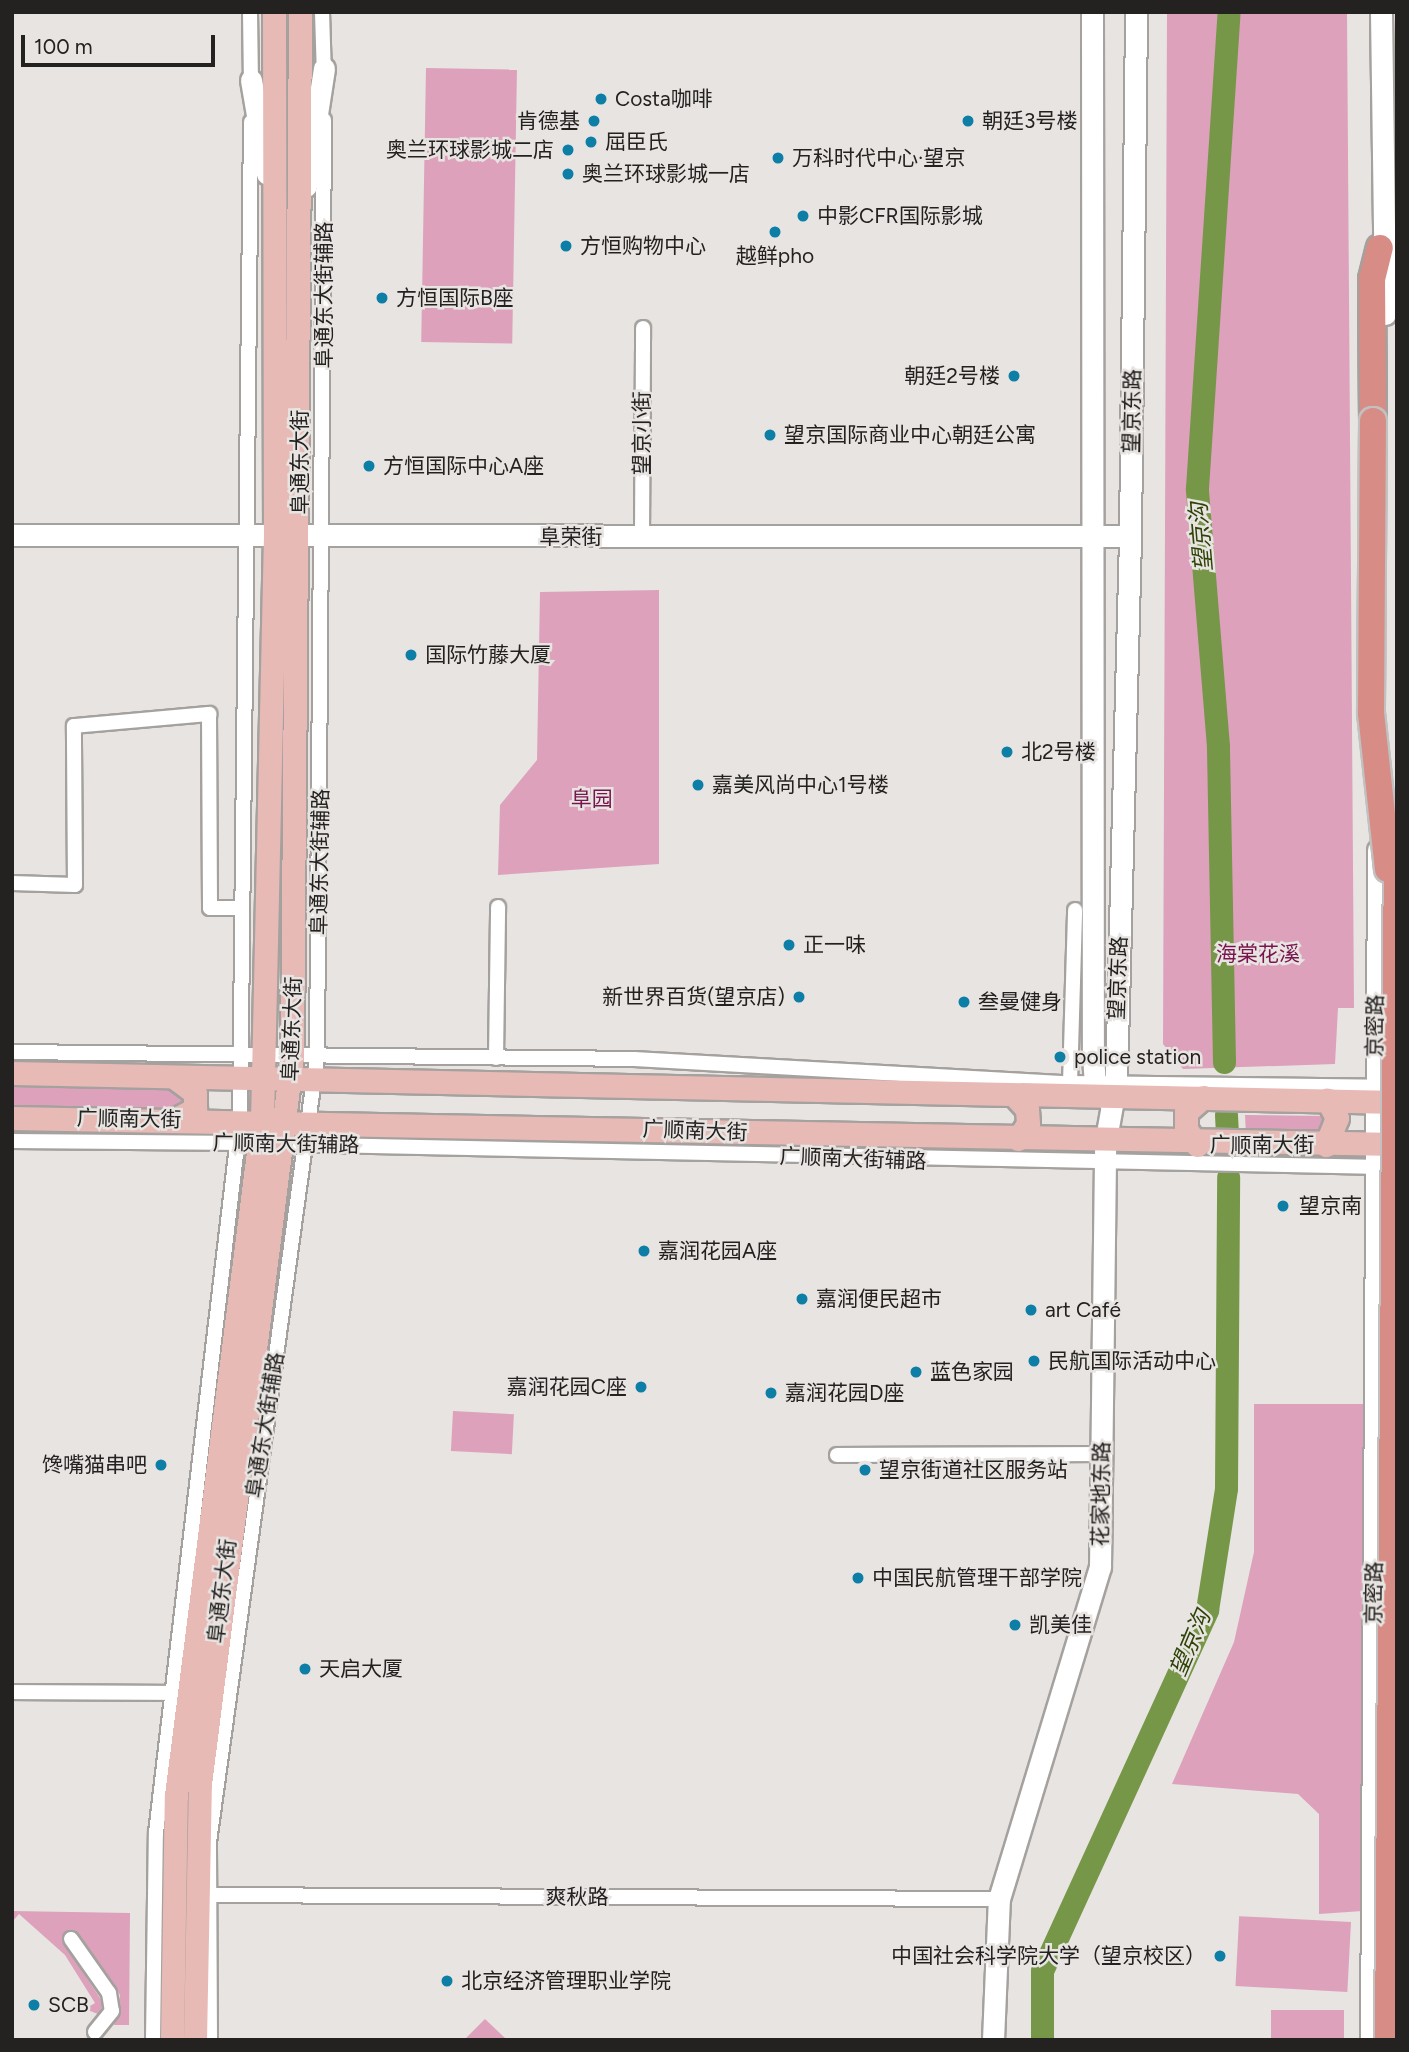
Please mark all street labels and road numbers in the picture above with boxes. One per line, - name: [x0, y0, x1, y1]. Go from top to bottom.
- street label: 阜通东大街辅路: [311, 222, 337, 368]
- street label: 望京东路: [1119, 369, 1145, 453]
- street label: 望京小街: [629, 391, 655, 475]
- street label: 阜通东大街: [287, 410, 313, 514]
- street label: 阜荣街: [540, 524, 602, 550]
- street label: 阜通东大街辅路: [306, 788, 334, 936]
- street label: 望京东路: [1104, 936, 1132, 1020]
- street label: 阜通东大街: [278, 976, 306, 1082]
- street label: 京密路: [1362, 994, 1388, 1058]
- street label: 广顺南大街: [76, 1105, 182, 1133]
- street label: 广顺南大街: [642, 1117, 748, 1145]
- street label: 广顺南大街辅路: [212, 1130, 360, 1158]
- street label: 广顺南大街: [1210, 1132, 1314, 1158]
- street label: 广顺南大街辅路: [779, 1144, 927, 1174]
- street label: 阜通东大街辅路: [241, 1350, 289, 1500]
- street label: 花家地东路: [1087, 1441, 1115, 1547]
- street label: 阜通东大街: [203, 1537, 241, 1645]
- street label: 京密路: [1361, 1561, 1387, 1625]
- street label: 爽秋路: [546, 1884, 608, 1910]

